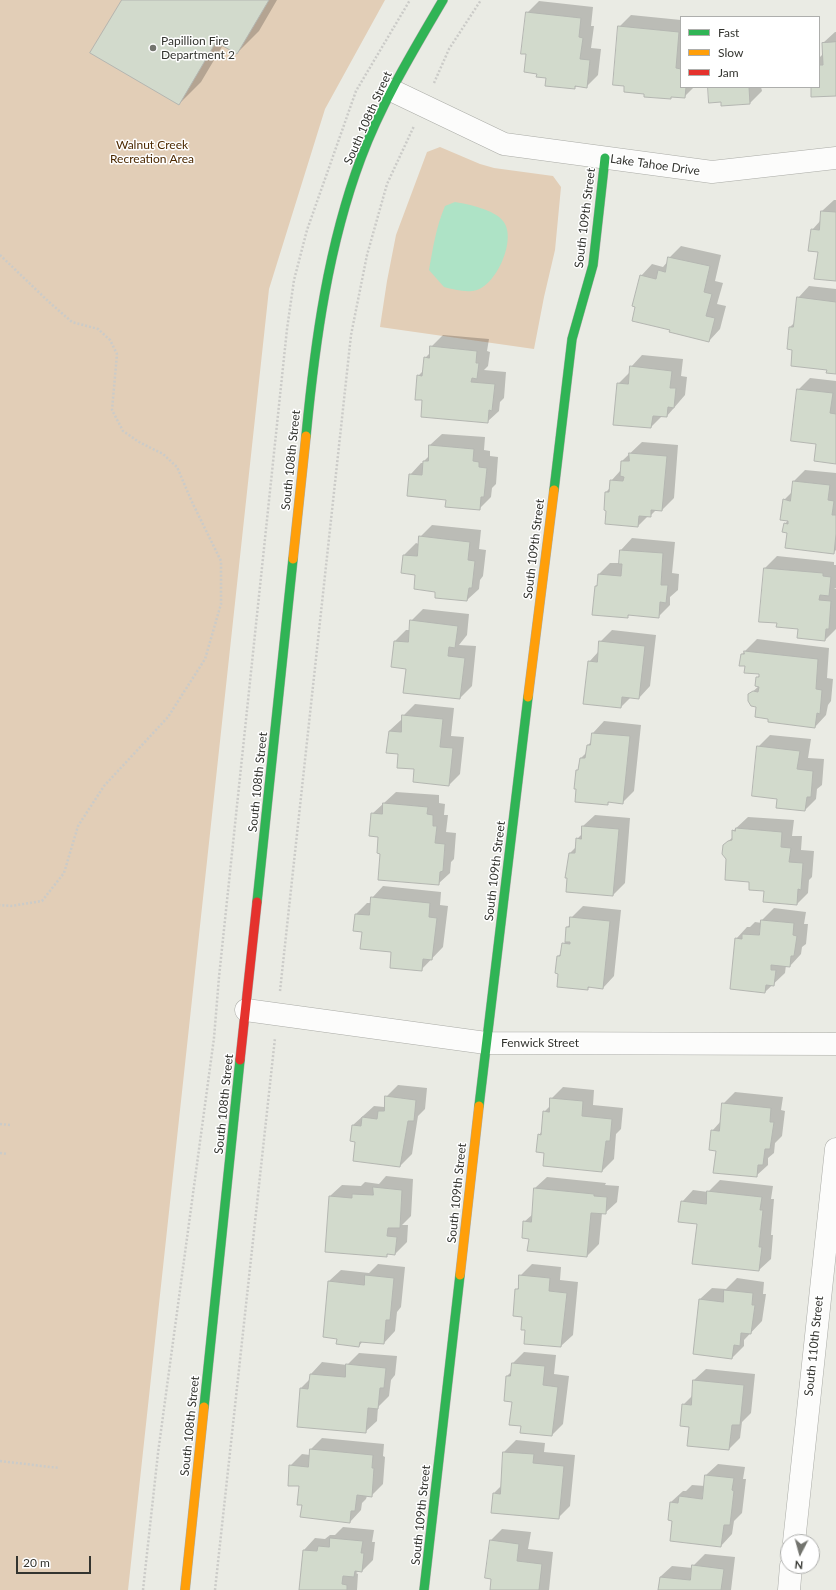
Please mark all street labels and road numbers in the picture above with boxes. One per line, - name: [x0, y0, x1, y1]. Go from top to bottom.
- street label: South 108th Street: [341, 69, 395, 167]
- street label: Lake Tahoe Drive: [609, 152, 701, 178]
- street label: South 109th Street: [572, 167, 598, 269]
- street label: South 108th Street: [279, 409, 303, 511]
- street label: South 109th Street: [521, 498, 547, 600]
- street label: South 108th Street: [246, 731, 270, 833]
- street label: South 109th Street: [482, 820, 508, 922]
- street label: Fenwick Street: [501, 1036, 579, 1050]
- street label: South 108th Street: [212, 1053, 236, 1155]
- street label: South 109th Street: [445, 1142, 469, 1244]
- street label: South 110th Street: [802, 1295, 826, 1397]
- street label: South 108th Street: [178, 1375, 202, 1477]
- street label: South 109th Street: [409, 1464, 433, 1566]

